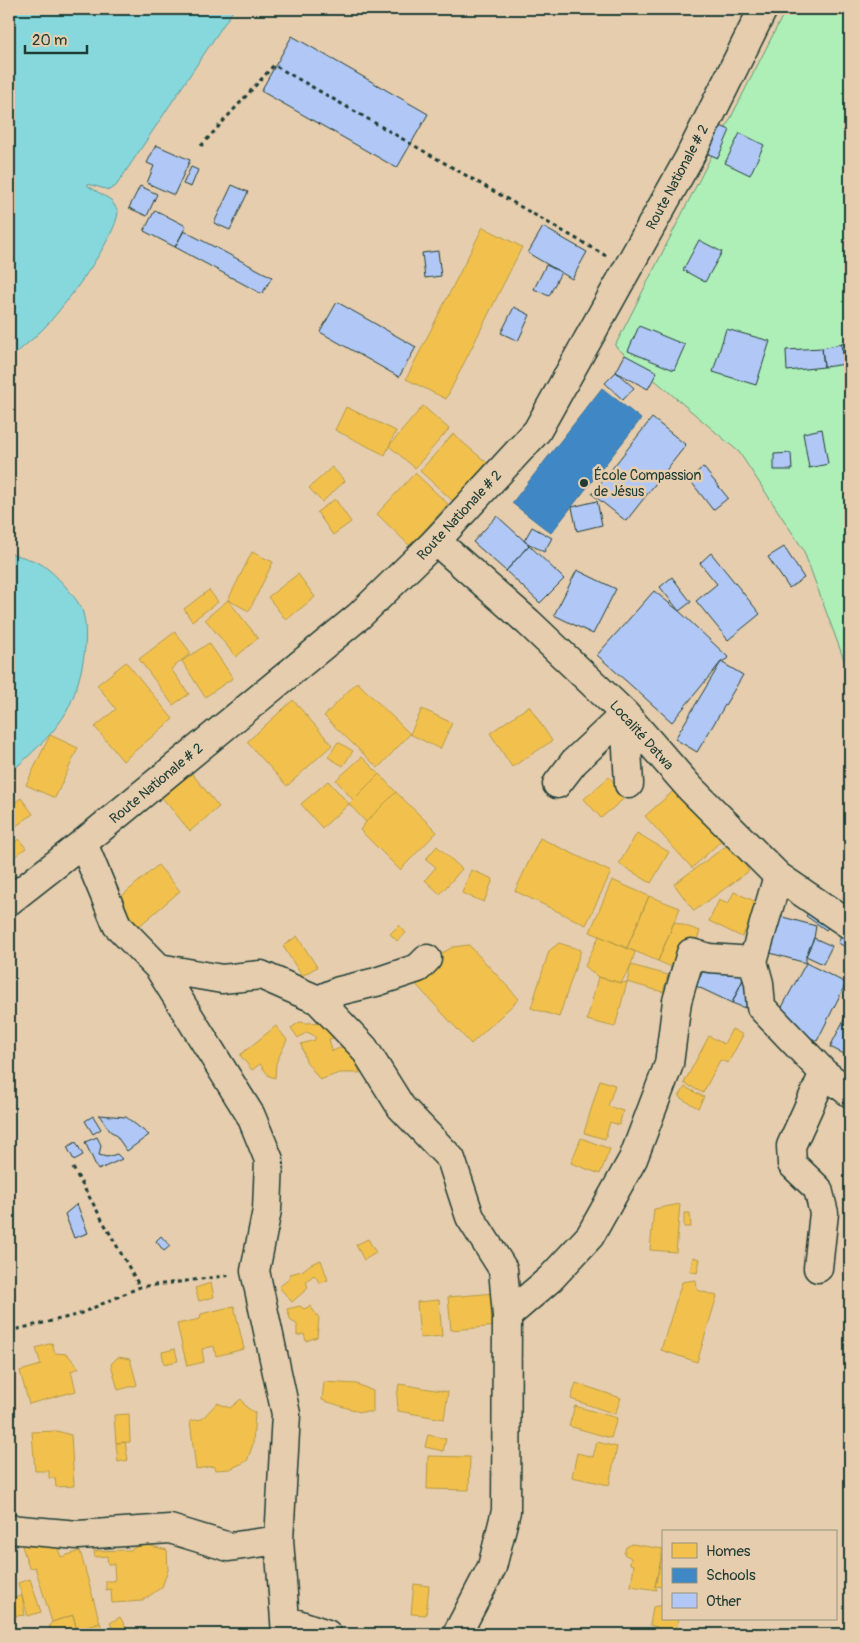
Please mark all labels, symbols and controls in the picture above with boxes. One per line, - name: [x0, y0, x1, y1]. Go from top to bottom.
- scale bar: [25, 22, 88, 54]
- text: 20 m: [32, 31, 67, 50]
- street label: Route Nationale # 2: [643, 122, 712, 233]
- place label: École Compassion de Jésus: [594, 466, 701, 500]
- street label: Route Nationale # 2: [413, 467, 505, 564]
- marker: École Compassion de Jésus: [578, 477, 590, 489]
- street label: Localité Datwa: [606, 697, 677, 774]
- street label: Route Nationale # 2: [106, 739, 207, 827]
- legend: [662, 1530, 836, 1620]
- text: Homes: [706, 1542, 751, 1561]
- text: Schools: [706, 1566, 756, 1585]
- text: Other: [706, 1592, 742, 1611]

